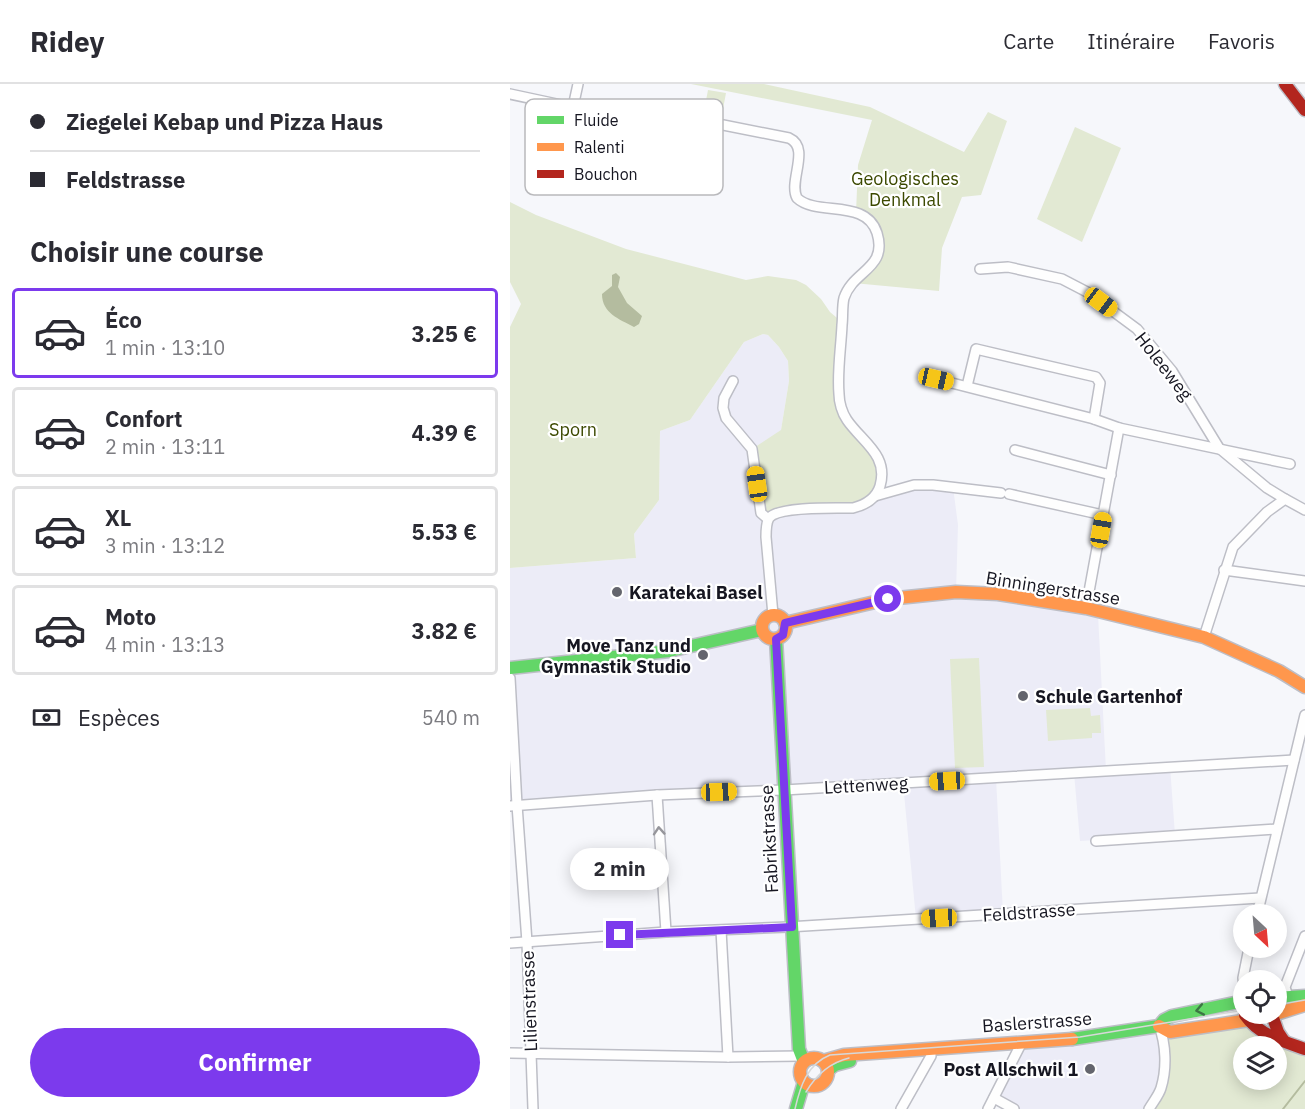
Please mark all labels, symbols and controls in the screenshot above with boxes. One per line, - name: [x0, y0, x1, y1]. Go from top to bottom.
- text: Ridey: [30, 23, 104, 60]
- text: Carte: [1003, 27, 1054, 55]
- text: Itinéraire: [1087, 27, 1175, 55]
- text: Favoris: [1208, 27, 1275, 55]
- legend: [525, 99, 723, 195]
- text: Ziegelei Kebap und Pizza Haus: [66, 107, 383, 136]
- text: Fluide: [574, 110, 619, 130]
- text: Ralenti: [574, 137, 624, 157]
- text: Bouchon: [574, 164, 638, 184]
- text: Feldstrasse: [66, 165, 185, 194]
- park label: Geologisches Denkmal: [851, 167, 959, 211]
- text: Choisir une course: [30, 234, 264, 269]
- car: [1081, 284, 1121, 320]
- text: Éco: [105, 305, 142, 334]
- icon: car: [33, 306, 87, 360]
- text: 3.25 €: [412, 319, 477, 348]
- street label: Holeeweg: [1130, 327, 1198, 405]
- text: 1 min · 13:10: [105, 334, 225, 361]
- car: [916, 366, 956, 392]
- text: Confort: [105, 404, 183, 433]
- icon: car: [33, 405, 87, 459]
- text: 4.39 €: [412, 418, 477, 447]
- park label: Sporn: [549, 418, 597, 441]
- text: 2 min · 13:11: [105, 433, 225, 460]
- car: [746, 465, 768, 503]
- text: XL: [105, 503, 131, 532]
- icon: car: [33, 504, 87, 558]
- car: [1089, 511, 1113, 549]
- text: 5.53 €: [412, 517, 477, 546]
- text: 3 min · 13:12: [105, 532, 225, 559]
- street label: Binningerstrasse: [984, 566, 1122, 610]
- place label: Karatekai Basel: [629, 581, 763, 604]
- marker: Karatekai Basel: [610, 585, 624, 599]
- route start: [874, 585, 901, 612]
- text: Moto: [105, 602, 156, 631]
- icon: car: [33, 603, 87, 657]
- text: 3.82 €: [412, 616, 477, 645]
- text: 4 min · 13:13: [105, 631, 225, 658]
- place label: Move Tanz und Gymnastik Studio: [541, 634, 691, 678]
- marker: Move Tanz und Gymnastik Studio: [696, 648, 710, 662]
- place label: Schule Gartenhof: [1035, 685, 1183, 708]
- marker: Schule Gartenhof: [1016, 689, 1030, 703]
- icon: cash: [30, 701, 63, 734]
- text: Espèces: [78, 703, 160, 732]
- text: 540 m: [422, 704, 480, 731]
- street label: Lettenweg: [823, 771, 909, 799]
- car: [929, 771, 965, 791]
- car: [701, 782, 737, 802]
- street label: Fabrikstrasse: [755, 784, 783, 894]
- one-way arrow: [653, 827, 666, 836]
- callout: 2 min: [570, 848, 670, 890]
- text: 2 min: [593, 855, 646, 882]
- street label: Feldstrasse: [982, 897, 1076, 927]
- north arrow: [1233, 904, 1287, 958]
- map controls: [1233, 904, 1287, 1090]
- car: [921, 908, 957, 928]
- route end: [606, 921, 633, 948]
- street label: Lilienstrasse: [516, 950, 542, 1052]
- button: locate: [1233, 970, 1287, 1024]
- one-way arrow: [1195, 1003, 1205, 1016]
- street label: Baslerstrasse: [981, 1007, 1093, 1037]
- button: Confirmer: [30, 1028, 480, 1097]
- button: layers: [1233, 1036, 1287, 1090]
- place label: Post Allschwil 1: [943, 1058, 1078, 1081]
- marker: Post Allschwil 1: [1083, 1062, 1097, 1076]

